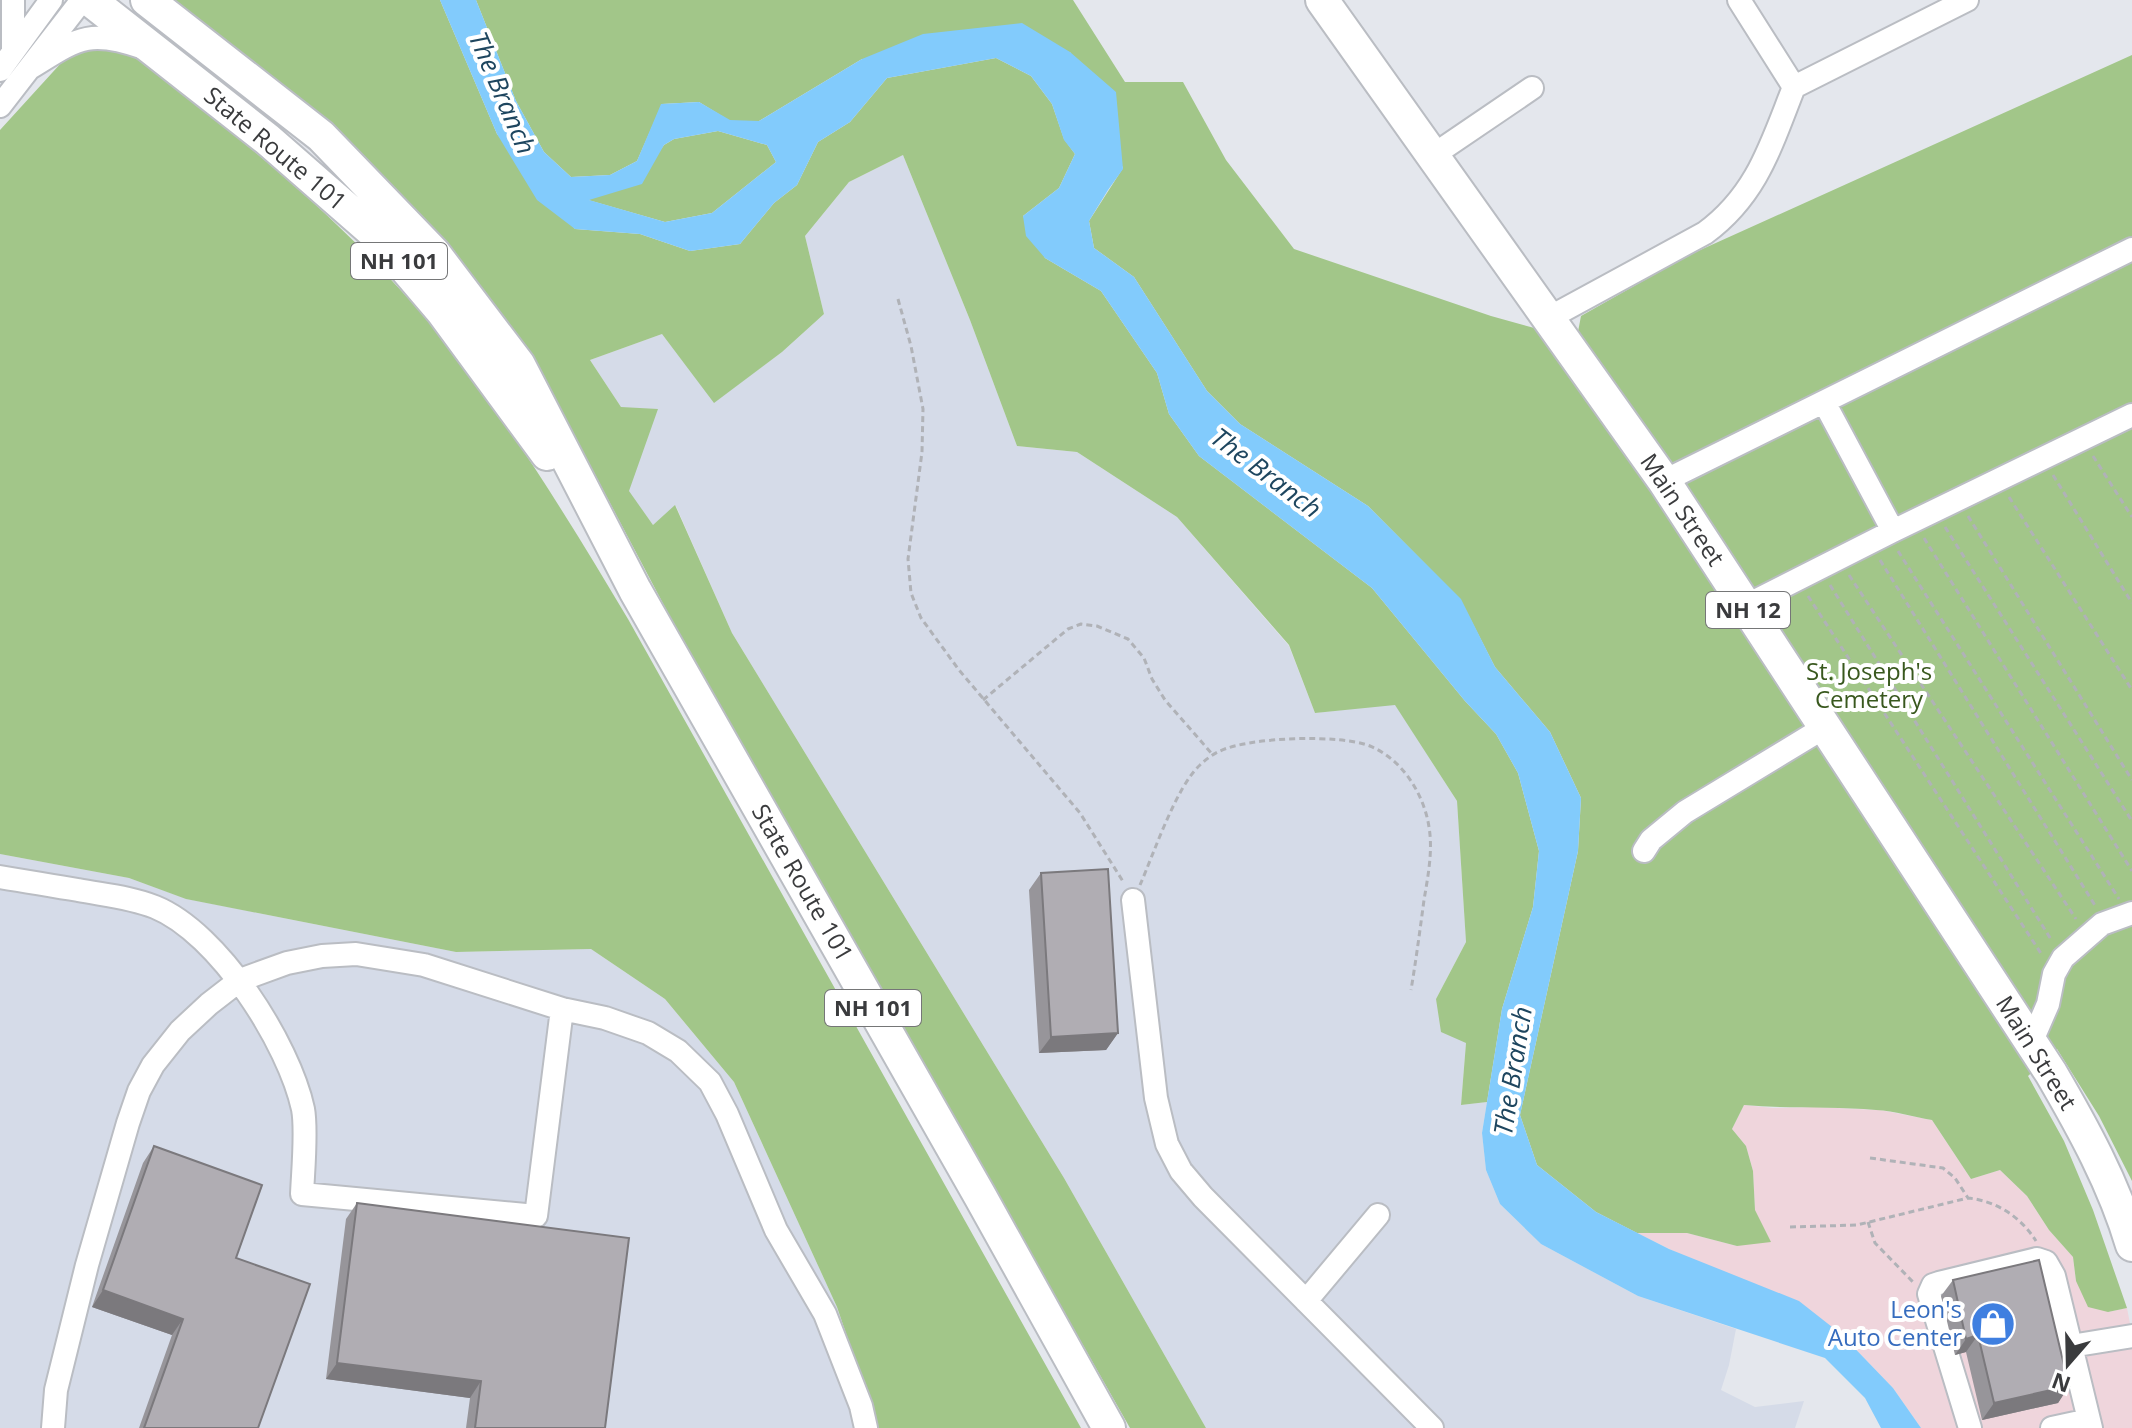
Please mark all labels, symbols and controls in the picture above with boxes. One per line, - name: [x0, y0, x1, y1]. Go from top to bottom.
- water label: The Branch: [461, 26, 545, 159]
- street label: State Route 101: [198, 78, 354, 217]
- road number: NH 101: [351, 243, 447, 279]
- water label: The Branch: [1204, 419, 1329, 526]
- street label: Main Street: [1634, 446, 1733, 572]
- road number: NH 12: [1706, 592, 1790, 628]
- park label: St. Joseph's Cemetery: [1806, 654, 1932, 715]
- street label: State Route 101: [745, 797, 862, 967]
- street label: Main Street: [1989, 989, 2085, 1116]
- road number: NH 101: [825, 990, 921, 1026]
- water label: The Branch: [1484, 1004, 1540, 1138]
- place label: Leon's Auto Center: [1828, 1292, 1962, 1353]
- shop icon: Leon's Auto Center: [1969, 1300, 2017, 1348]
- north arrow: [2028, 1324, 2108, 1404]
- text: N: [2047, 1367, 2074, 1401]

